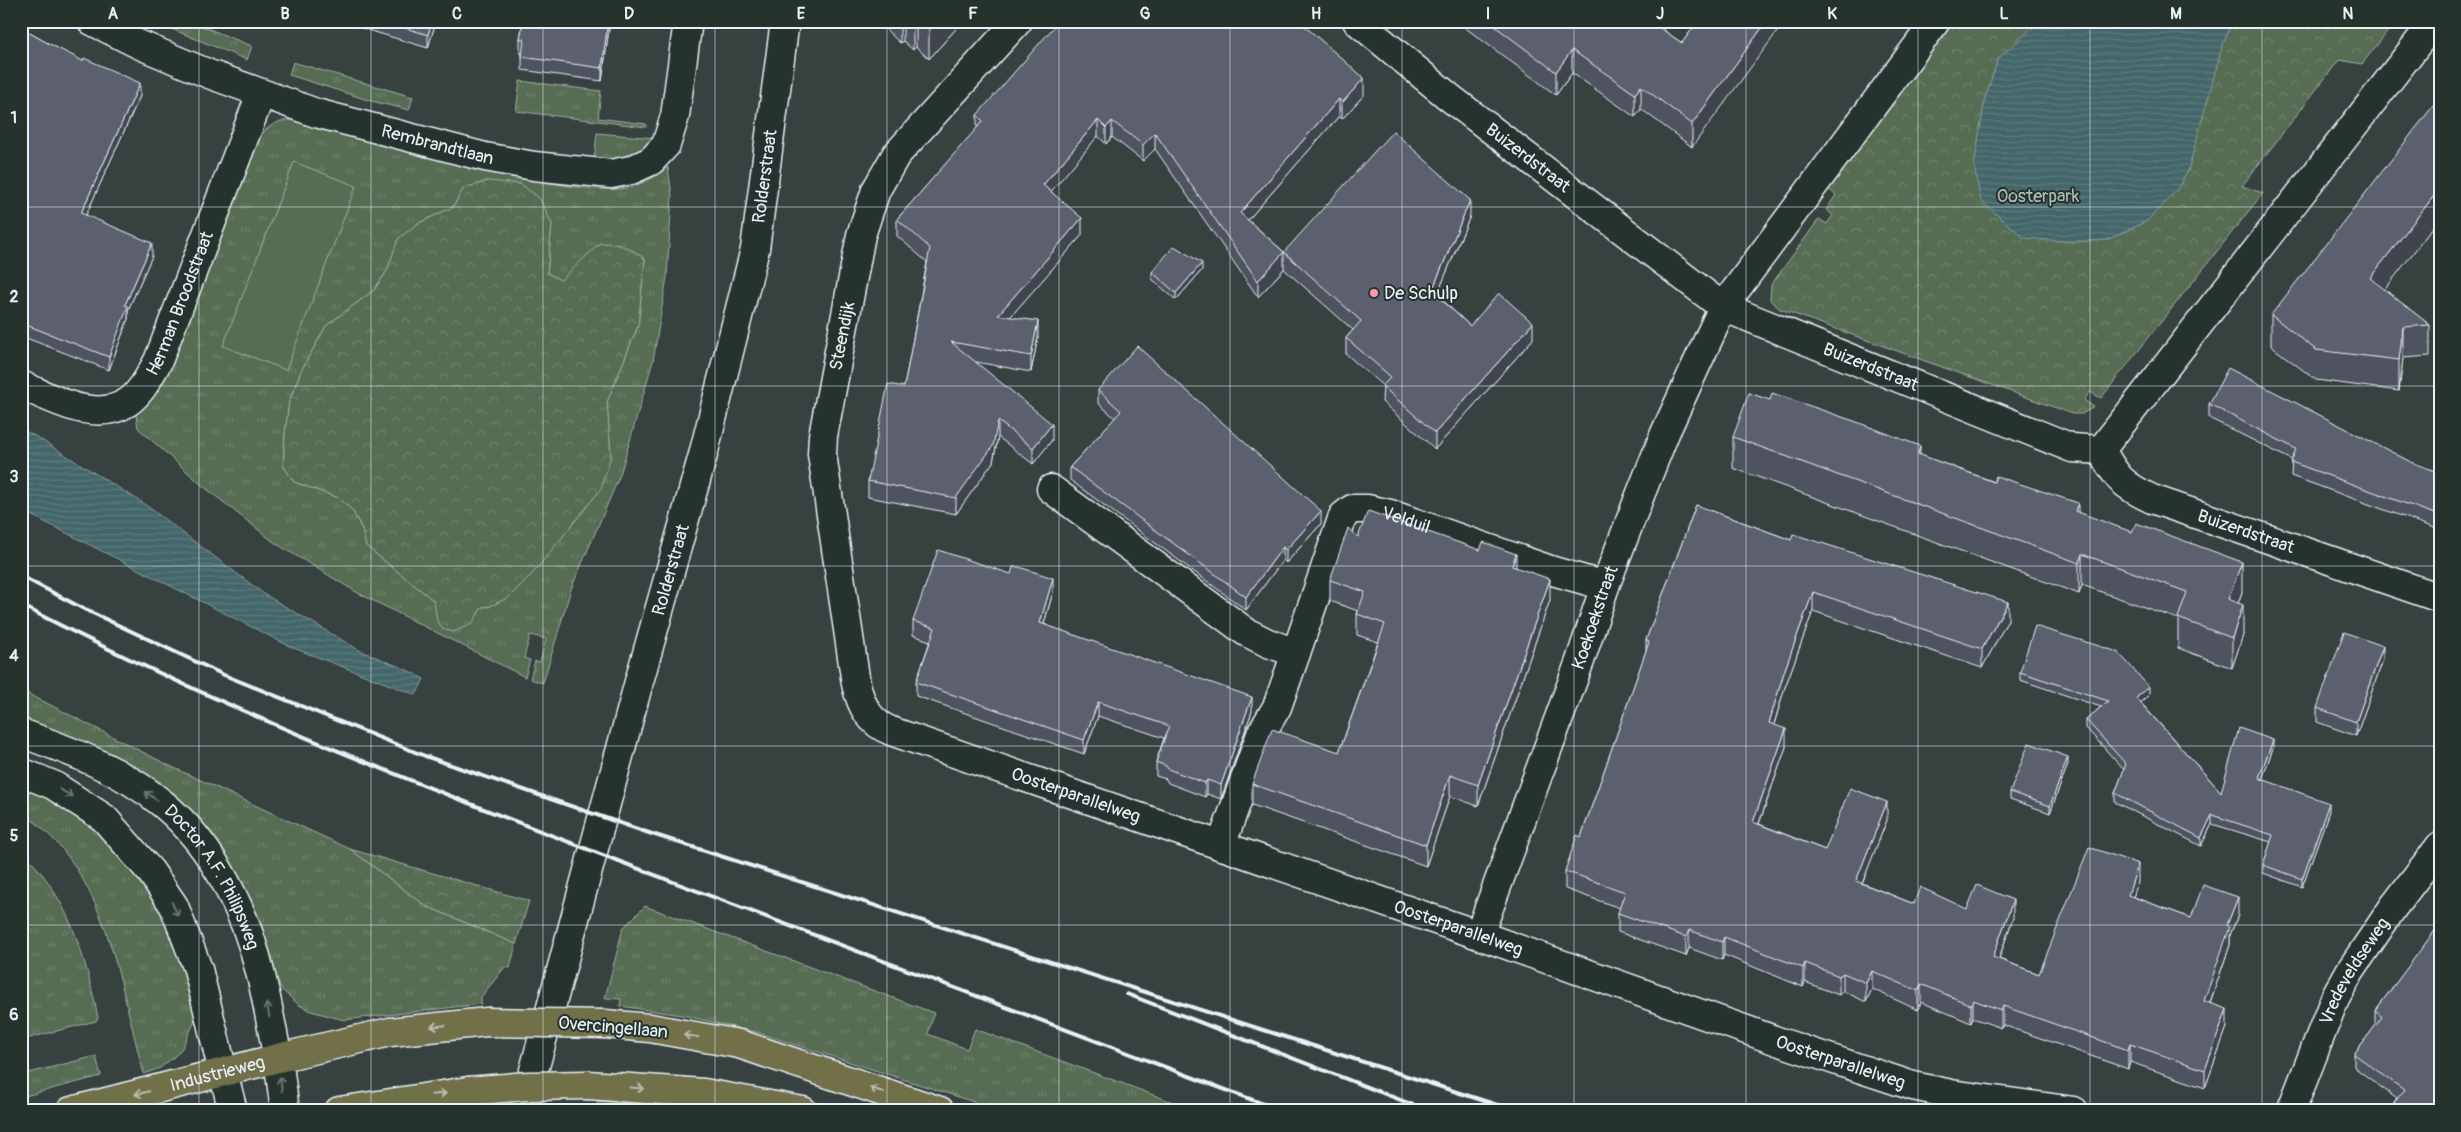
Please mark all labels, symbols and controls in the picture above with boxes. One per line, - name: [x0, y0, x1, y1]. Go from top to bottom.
- text: A: [108, 4, 119, 24]
- text: B: [280, 4, 290, 24]
- text: C: [452, 4, 462, 24]
- text: D: [624, 4, 634, 24]
- text: E: [797, 4, 806, 24]
- text: F: [968, 4, 978, 24]
- text: G: [1140, 4, 1151, 24]
- text: H: [1311, 4, 1321, 24]
- text: I: [1486, 4, 1490, 24]
- text: J: [1656, 4, 1664, 24]
- text: K: [1827, 4, 1837, 24]
- text: L: [1999, 4, 2009, 24]
- text: M: [2170, 4, 2182, 24]
- text: N: [2343, 4, 2354, 24]
- text: 1: [11, 108, 17, 128]
- street label: Buizerdstraat: [1481, 118, 1575, 198]
- street label: Rembrandtlaan: [379, 119, 495, 170]
- street label: Rolderstraat: [748, 128, 783, 224]
- park label: Oosterpark: [1997, 185, 2080, 208]
- street label: Herman Broodstraat: [141, 227, 219, 380]
- place label: De Schulp: [1384, 282, 1458, 305]
- text: 2: [10, 287, 19, 307]
- marker: De Schulp: [1368, 287, 1380, 299]
- street label: Steendijk: [825, 299, 861, 373]
- street label: Buizerdstraat: [1820, 338, 1922, 397]
- text: 3: [10, 467, 19, 487]
- street label: Velduil: [1380, 502, 1433, 539]
- street label: Buizerdstraat: [2194, 505, 2298, 559]
- street label: Rolderstraat: [647, 521, 695, 618]
- street label: Koekoekstraat: [1567, 562, 1624, 673]
- text: 4: [9, 646, 19, 666]
- street label: Oosterparallelweg: [1008, 763, 1143, 829]
- one-way arrow: [58, 788, 72, 798]
- one-way arrow: [145, 791, 159, 801]
- street label: Doctor A.F. Philipsweg: [159, 799, 264, 953]
- text: 5: [10, 826, 19, 846]
- street label: Oosterparallelweg: [1391, 895, 1526, 962]
- one-way arrow: [170, 902, 180, 917]
- street label: Vredeveldseweg: [2315, 913, 2395, 1028]
- one-way arrow: [263, 1002, 272, 1018]
- text: 6: [9, 1005, 19, 1025]
- street label: Overcingellaan: [557, 1011, 669, 1044]
- one-way arrow: [431, 1021, 447, 1031]
- one-way arrow: [684, 1030, 700, 1040]
- street label: Oosterparallelweg: [1772, 1030, 1908, 1095]
- street label: Industrieweg: [168, 1051, 267, 1097]
- one-way arrow: [276, 1077, 286, 1093]
- one-way arrow: [629, 1083, 645, 1092]
- one-way arrow: [869, 1084, 885, 1094]
- one-way arrow: [135, 1089, 151, 1098]
- one-way arrow: [430, 1089, 446, 1099]

